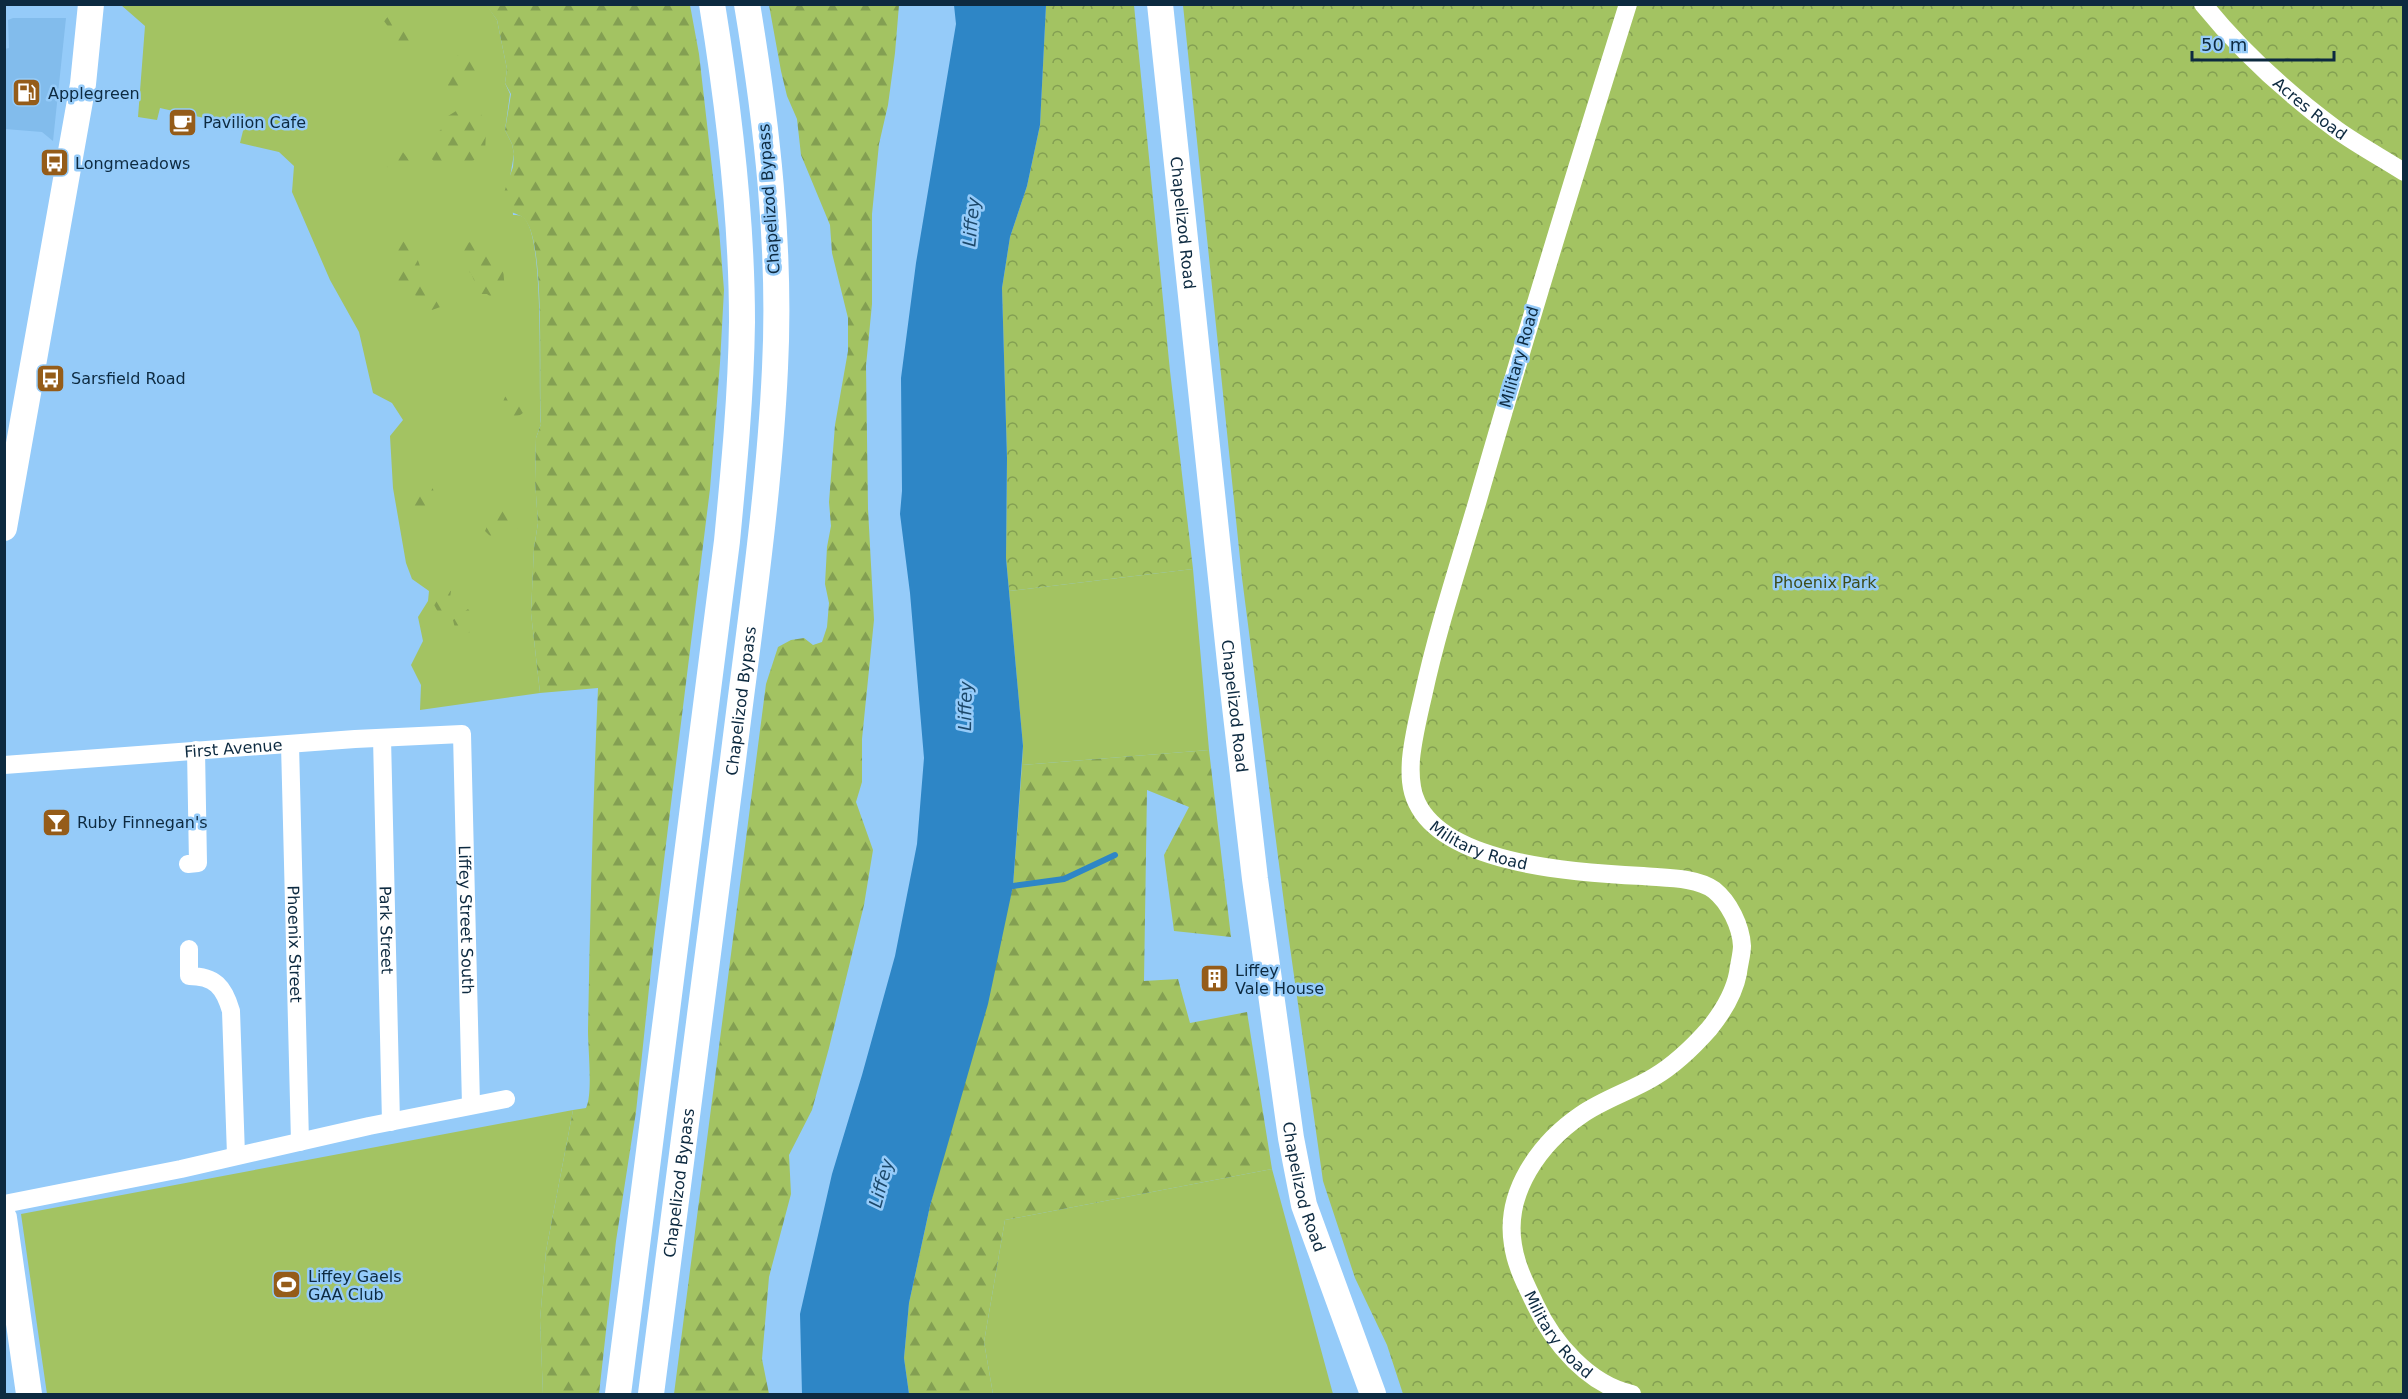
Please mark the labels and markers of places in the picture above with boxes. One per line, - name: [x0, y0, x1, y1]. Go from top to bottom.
- fuel station icon: Applegreen: [11, 77, 43, 109]
- place label: Applegreen: [48, 84, 140, 103]
- cafe icon: Pavilion Cafe: [166, 106, 198, 138]
- place label: Pavilion Cafe: [203, 113, 306, 132]
- bus stop icon: Longmeadows: [38, 147, 70, 179]
- place label: Longmeadows: [75, 154, 190, 173]
- bus stop icon: Sarsfield Road: [34, 362, 66, 394]
- place label: Sarsfield Road: [71, 369, 186, 388]
- bar icon: Ruby Finnegan's: [40, 806, 72, 838]
- place label: Ruby Finnegan's: [77, 813, 208, 832]
- place label: Liffey Vale House: [1235, 961, 1324, 998]
- building icon: Liffey Vale House: [1198, 963, 1230, 995]
- place label: Liffey Gaels GAA Club: [308, 1267, 402, 1304]
- sports icon: Liffey Gaels GAA Club: [271, 1269, 303, 1301]

